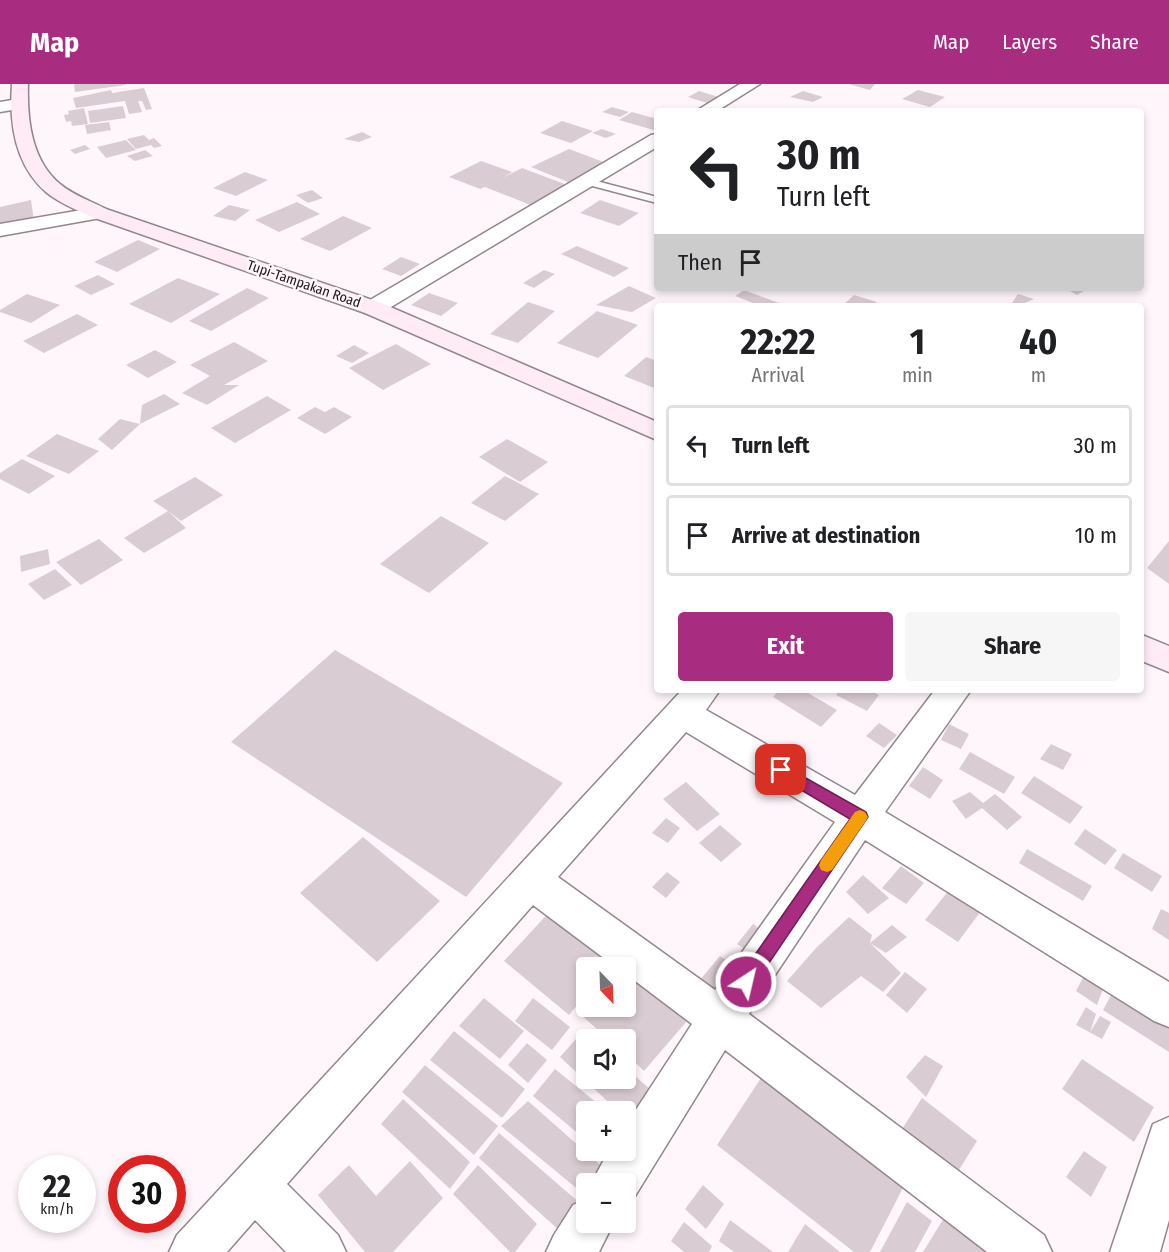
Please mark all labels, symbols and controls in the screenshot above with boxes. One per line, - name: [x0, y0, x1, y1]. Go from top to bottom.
- text: Map: [30, 26, 79, 59]
- text: Map: [933, 29, 969, 55]
- text: Layers: [1002, 29, 1057, 55]
- text: Share: [1090, 29, 1139, 55]
- text: 30 m: [777, 130, 861, 180]
- icon: left: [678, 132, 756, 210]
- text: Turn left: [777, 181, 870, 213]
- icon: arrive: [734, 246, 767, 279]
- text: Then: [678, 249, 722, 276]
- street label: Tupi-Tampakan Road: [245, 257, 363, 311]
- text: 22:22: [740, 320, 815, 364]
- text: 1: [910, 320, 925, 364]
- text: 40: [1019, 320, 1058, 364]
- text: Arrival: [751, 363, 804, 387]
- text: min: [902, 363, 933, 387]
- text: m: [1031, 363, 1046, 387]
- icon: left: [681, 429, 714, 462]
- text: Turn left: [732, 432, 810, 459]
- text: 30 m: [1074, 432, 1117, 459]
- icon: arrive: [681, 519, 714, 552]
- text: Arrive at destination: [732, 522, 920, 549]
- text: 10 m: [1075, 522, 1117, 549]
- button: Exit: [678, 612, 893, 681]
- button: Share: [905, 612, 1120, 681]
- pin: [755, 744, 806, 795]
- icon: arrive: [764, 753, 797, 786]
- position arrow: [714, 950, 778, 1014]
- north arrow: [576, 957, 636, 1017]
- map controls: [576, 957, 636, 1233]
- button: sound: [576, 1029, 636, 1089]
- button: +: [576, 1101, 636, 1161]
- speed limit sign: 30: [108, 1155, 186, 1233]
- text: 22: [43, 1169, 71, 1205]
- button: −: [576, 1173, 636, 1233]
- text: km/h: [40, 1200, 74, 1218]

